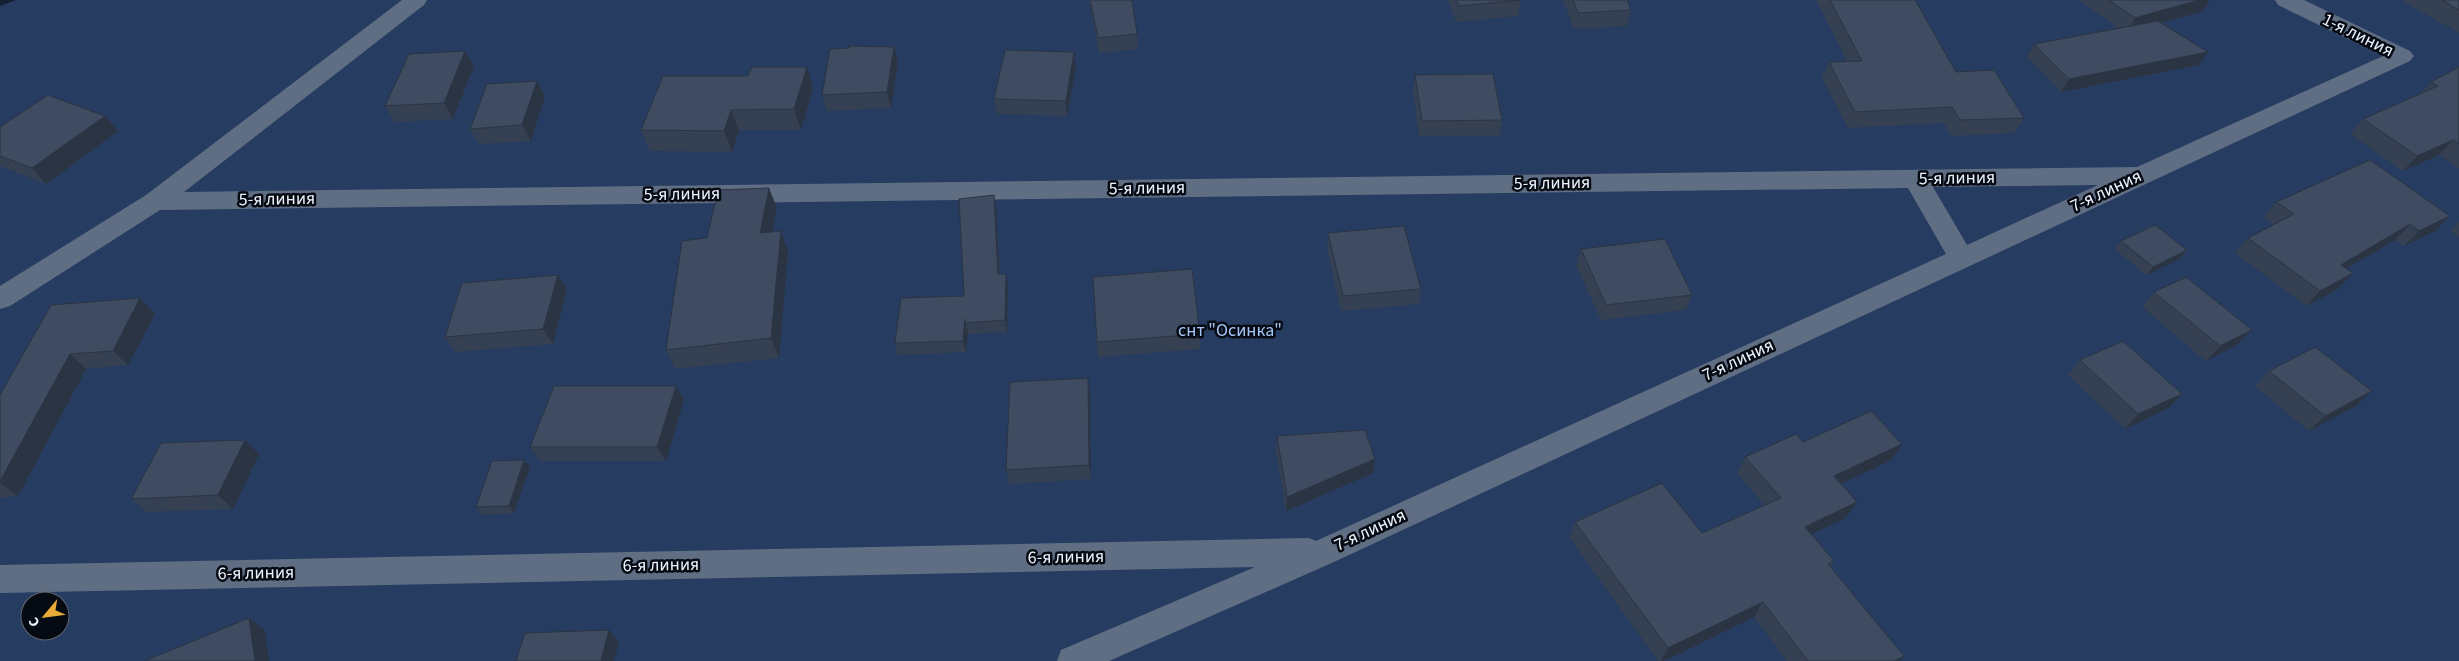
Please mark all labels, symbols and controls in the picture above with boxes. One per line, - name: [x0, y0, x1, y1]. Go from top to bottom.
- street label: 1-я линия: [2318, 7, 2398, 63]
- street label: 7-я линия: [2066, 163, 2146, 219]
- street label: 5-я линия: [1919, 165, 1995, 191]
- street label: 5-я линия: [1514, 170, 1590, 196]
- street label: 5-я линия: [1109, 175, 1185, 201]
- street label: 5-я линия: [644, 181, 720, 207]
- street label: 5-я линия: [239, 186, 315, 212]
- park label: снт "Осинка": [1178, 318, 1282, 343]
- street label: 7-я линия: [1698, 332, 1778, 388]
- street label: 7-я линия: [1330, 502, 1410, 558]
- street label: 6-я линия: [1028, 544, 1104, 570]
- street label: 6-я линия: [623, 552, 699, 578]
- street label: 6-я линия: [218, 560, 294, 586]
- north arrow: [20, 591, 70, 641]
- text: С: [24, 613, 45, 630]

